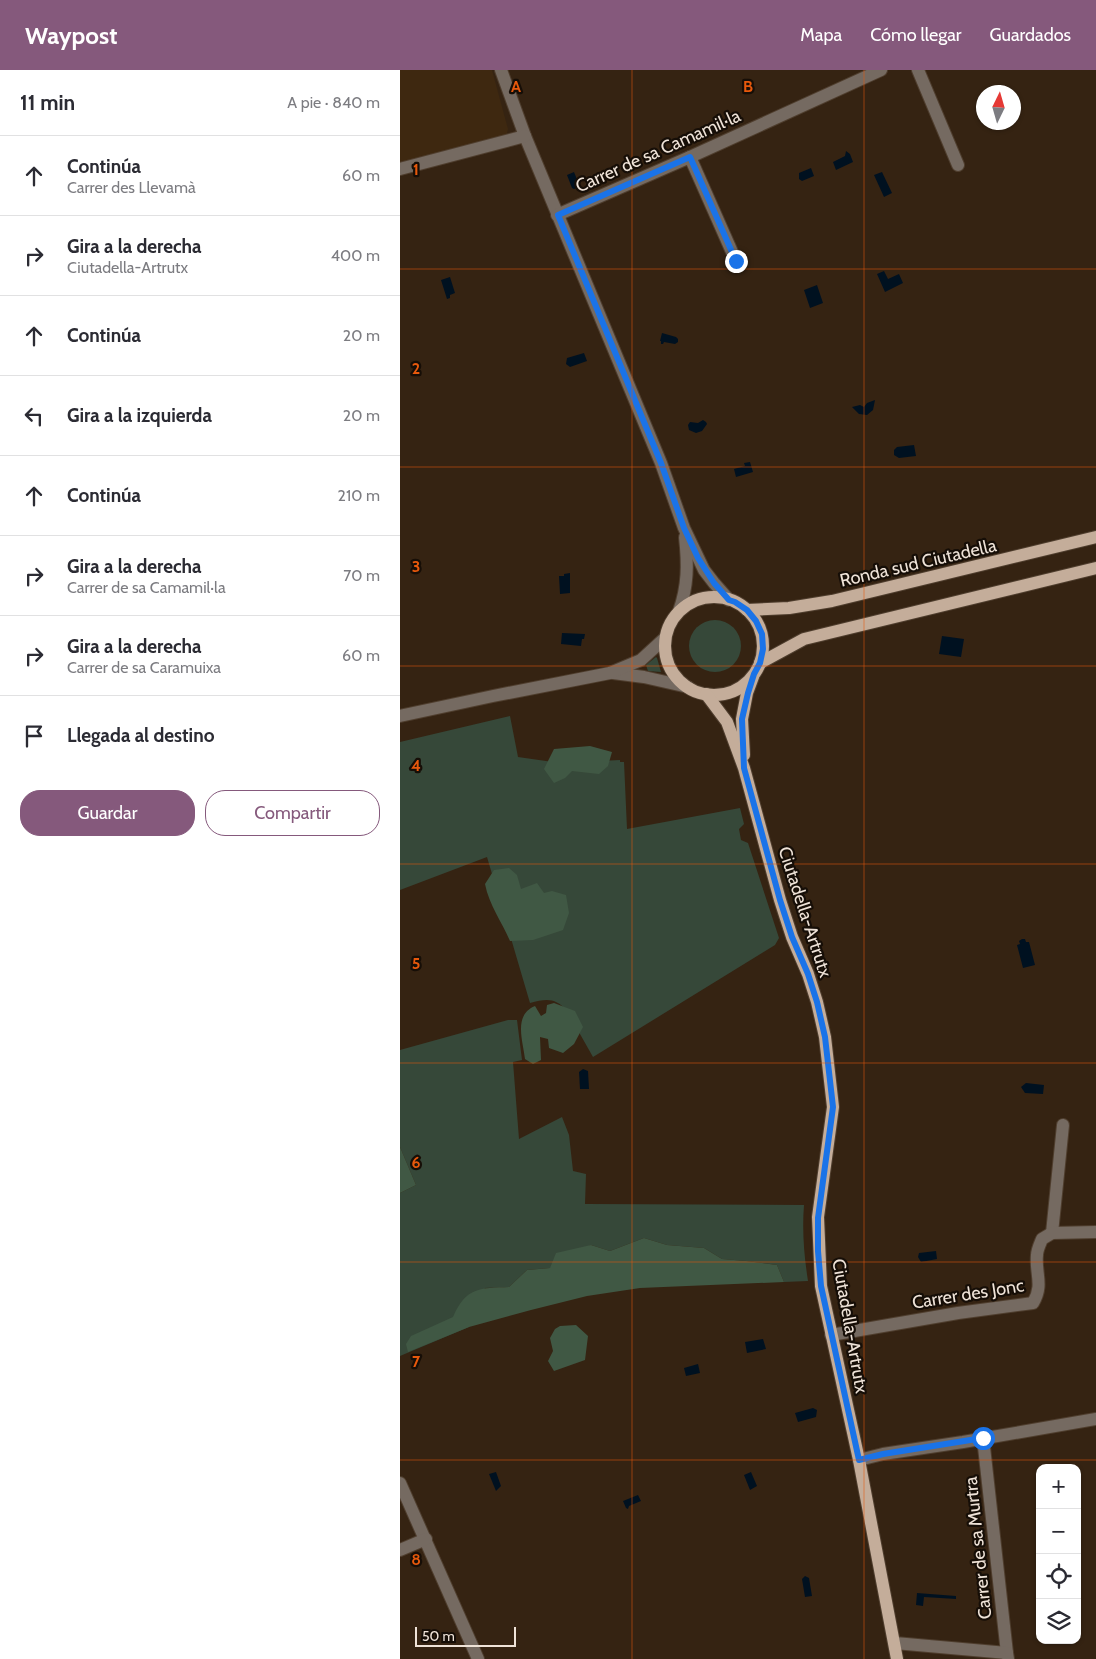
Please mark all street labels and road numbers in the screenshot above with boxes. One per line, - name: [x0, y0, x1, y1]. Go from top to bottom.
- street label: Carrer de sa Camamil·la: [572, 105, 744, 197]
- street label: Ronda sud Ciutadella: [838, 534, 999, 592]
- street label: Ciutadella-Artrutx: [774, 844, 837, 981]
- street label: Ciutadella-Artrutx: [827, 1257, 873, 1395]
- street label: Carrer des Jonc: [910, 1274, 1026, 1314]
- street label: Carrer de sa Murtra: [960, 1475, 996, 1620]

